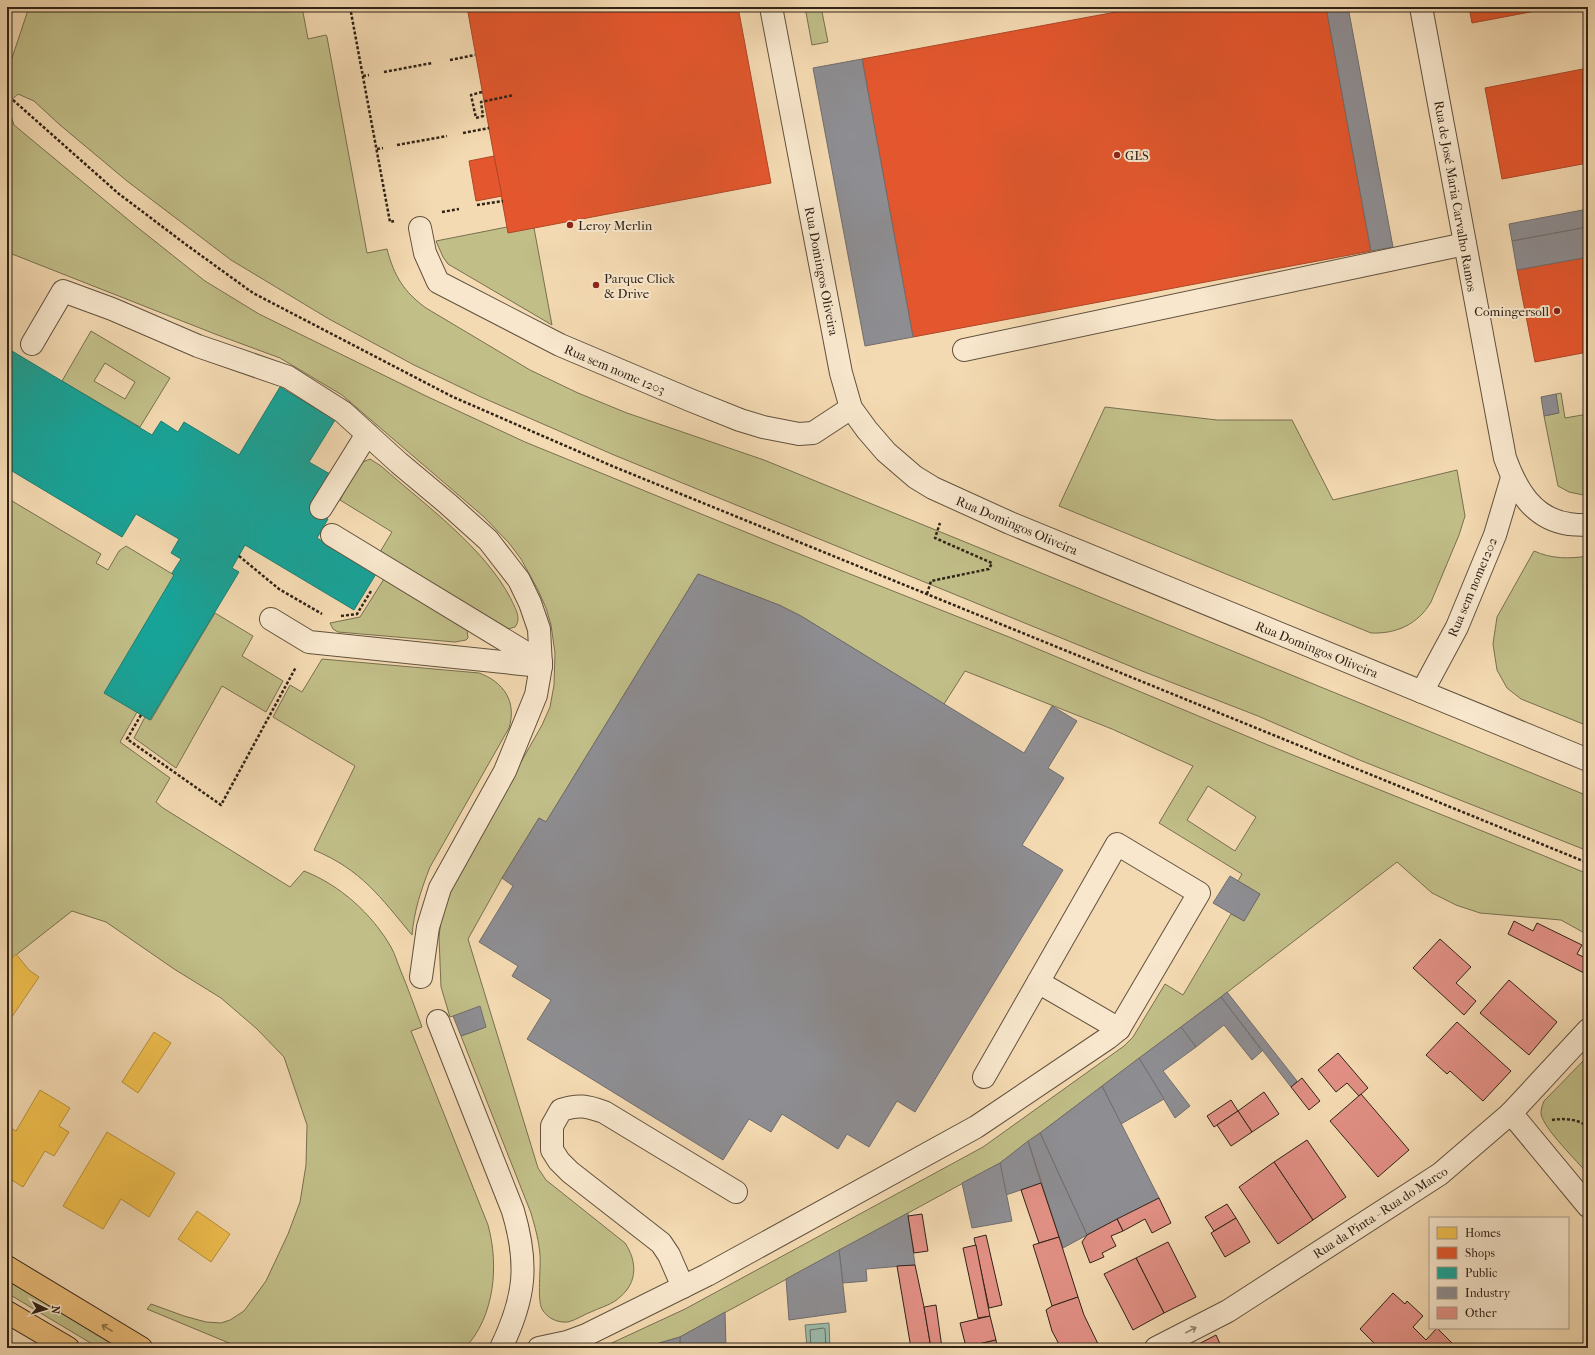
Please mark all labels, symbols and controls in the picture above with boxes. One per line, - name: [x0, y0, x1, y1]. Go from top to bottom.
- street label: Rua de José Maria Carvalho Ramos: [1431, 99, 1480, 293]
- place label: GLS: [1125, 148, 1149, 163]
- marker: GLS: [1112, 150, 1122, 160]
- street label: Rua Domingos Oliveira: [802, 206, 842, 338]
- place label: Leroy Merlin: [578, 218, 653, 233]
- marker: Leroy Merlin: [565, 220, 575, 230]
- place label: Parque Click & Drive: [604, 271, 675, 301]
- marker: Parque Click & Drive: [591, 280, 601, 290]
- place label: Comingersoll: [1474, 304, 1549, 319]
- marker: Comingersoll: [1552, 306, 1562, 316]
- street label: Rua sem nome 1203: [562, 341, 667, 397]
- street label: Rua Domingos Oliveira: [954, 493, 1081, 558]
- street label: Rua sem nome1202: [1445, 535, 1500, 639]
- street label: Rua Domingos Oliveira: [1253, 618, 1381, 681]
- street label: Rua da Pinta - Rua do Marco: [1310, 1163, 1451, 1262]
- legend: [1429, 1217, 1569, 1329]
- text: Homes: [1465, 1226, 1501, 1240]
- text: Shops: [1465, 1246, 1495, 1260]
- text: Public: [1465, 1266, 1497, 1280]
- text: Industry: [1465, 1286, 1511, 1300]
- north arrow: [26, 1289, 66, 1329]
- text: N: [49, 1305, 62, 1315]
- text: Other: [1465, 1306, 1497, 1320]
- one-way arrow: [101, 1323, 113, 1331]
- one-way arrow: [1185, 1326, 1197, 1333]

